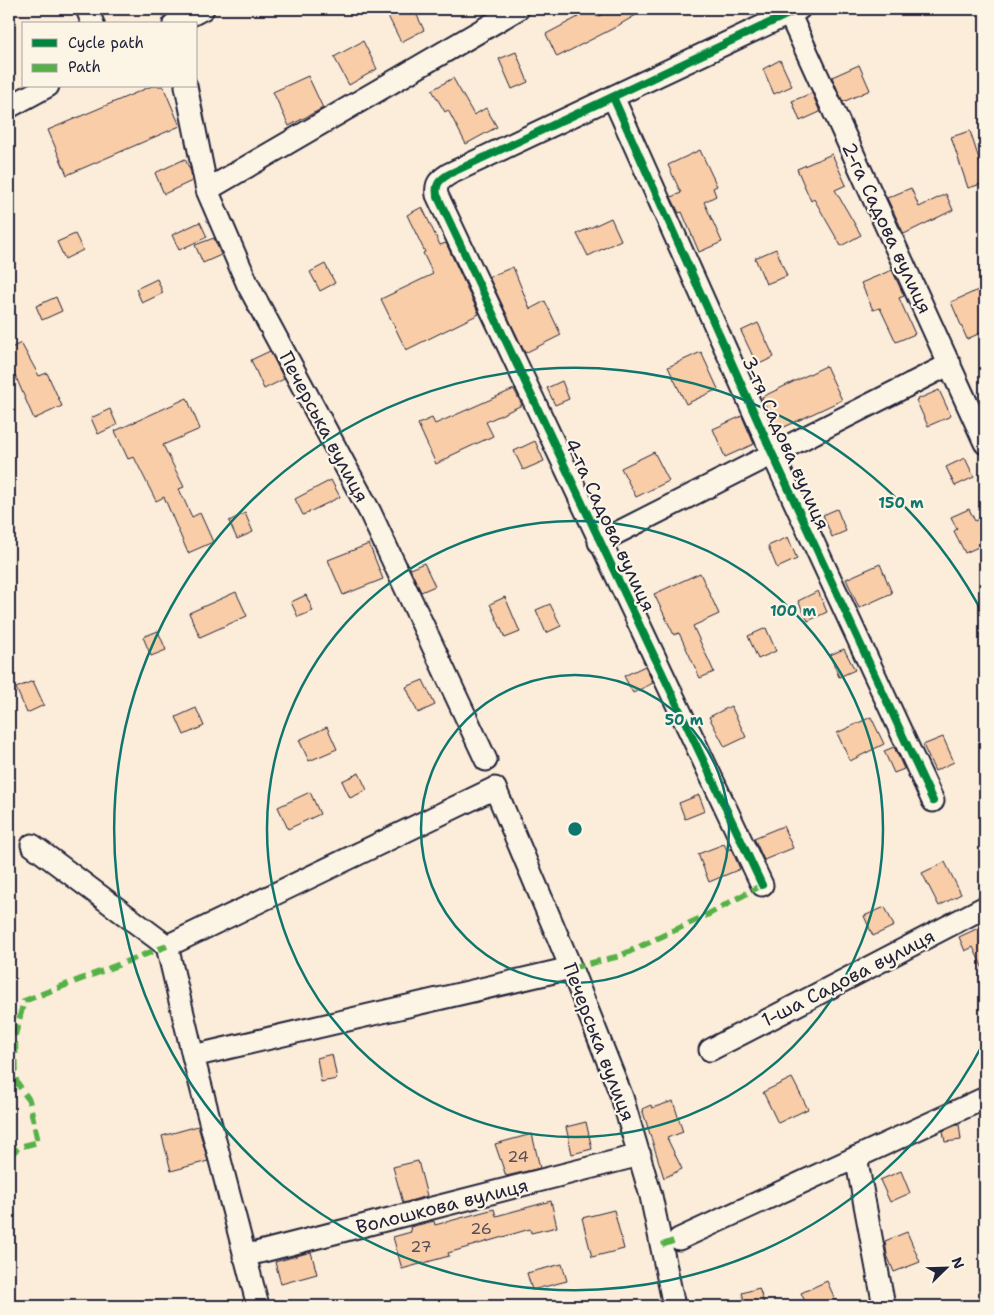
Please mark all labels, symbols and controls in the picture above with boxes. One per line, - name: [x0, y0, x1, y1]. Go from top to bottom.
- legend: [22, 22, 198, 88]
- text: Cycle path: [68, 33, 144, 53]
- text: Path: [68, 57, 101, 77]
- street label: 2-га Садова вулиця: [836, 138, 938, 318]
- street label: Печерська вулиця: [274, 347, 374, 507]
- street label: 3-тя Садова вулиця: [736, 352, 836, 534]
- street label: 4-та Садова вулиця: [559, 434, 661, 616]
- text: 150 m: [878, 493, 924, 513]
- text: 100 m: [770, 601, 816, 621]
- text: 50 m: [665, 710, 704, 730]
- centre of rings: [566, 820, 584, 838]
- street label: 1-ша Садова вулиця: [757, 923, 939, 1033]
- street label: Печерська вулиця: [557, 959, 641, 1125]
- house number: 24: [507, 1146, 529, 1167]
- street label: Волошкова вулиця: [353, 1173, 531, 1239]
- house number: 26: [470, 1218, 492, 1239]
- house number: 27: [410, 1236, 432, 1257]
- north arrow: [922, 1242, 972, 1292]
- text: N: [948, 1254, 968, 1272]

